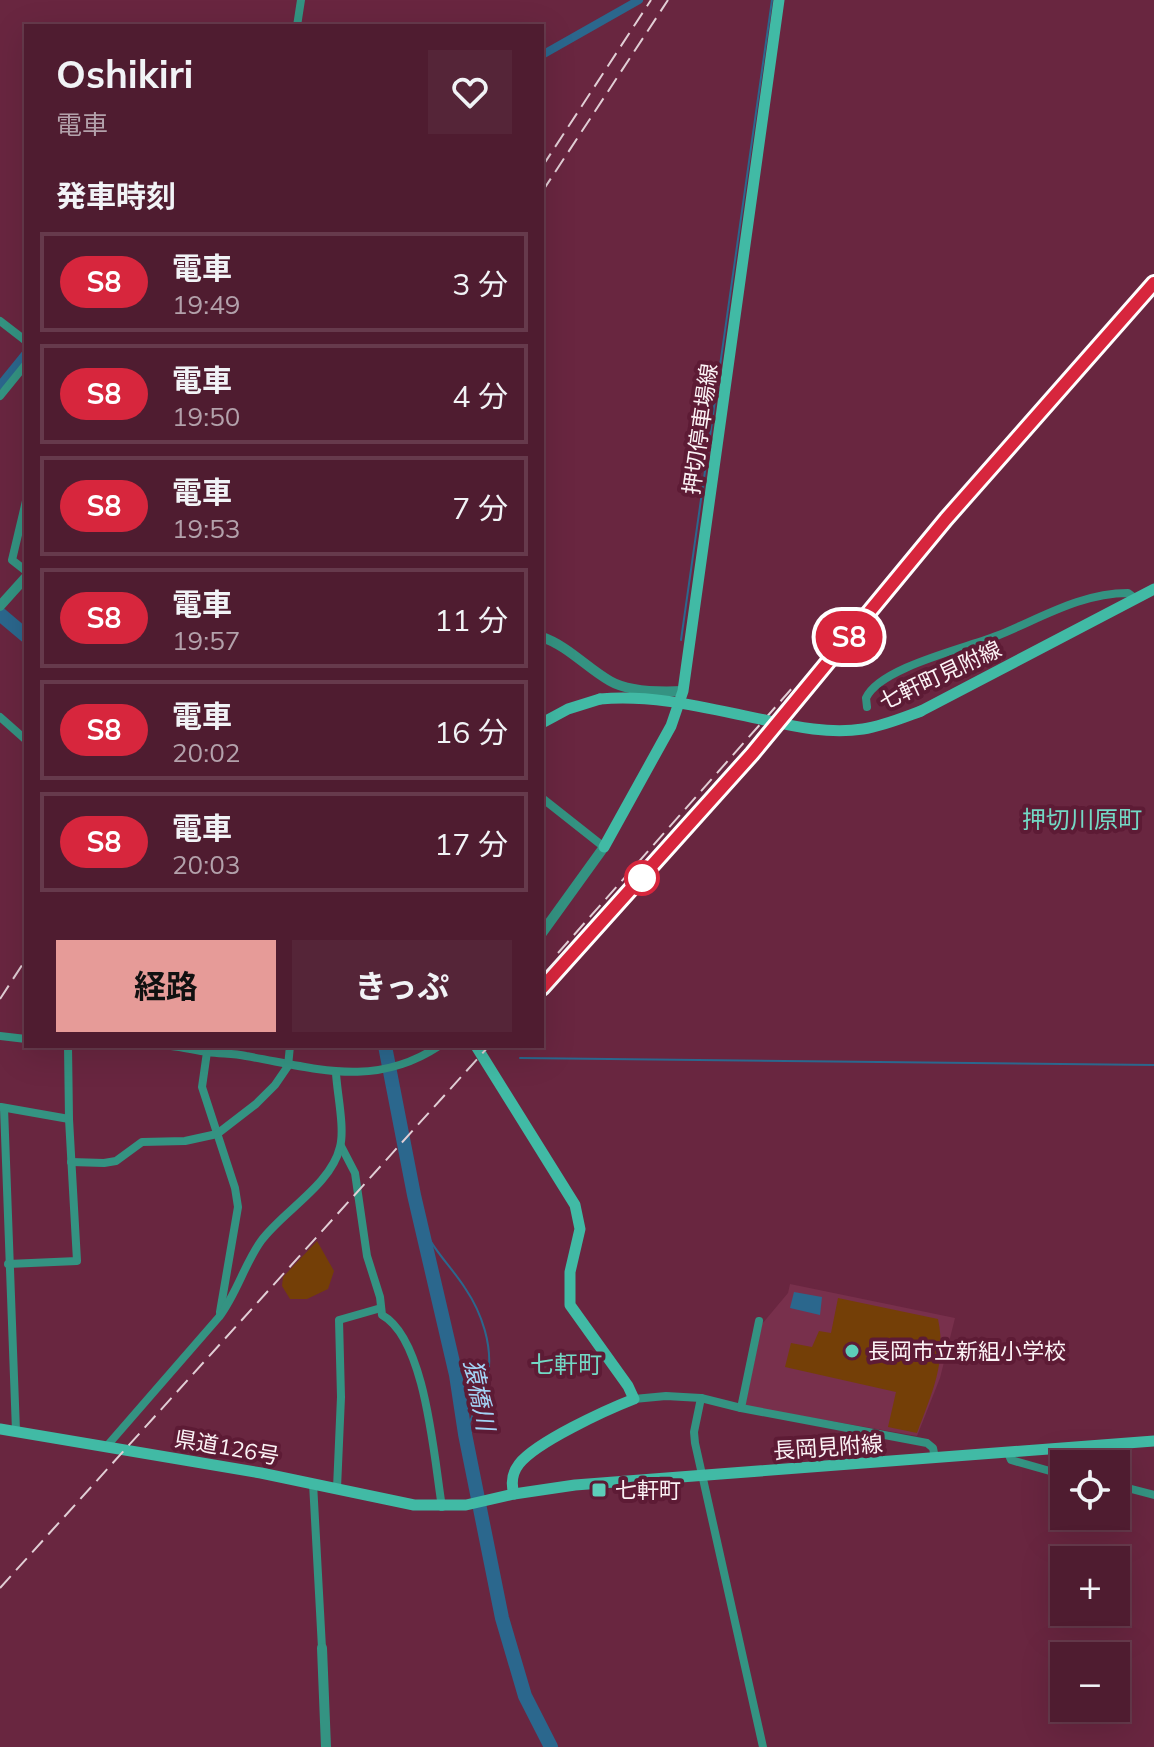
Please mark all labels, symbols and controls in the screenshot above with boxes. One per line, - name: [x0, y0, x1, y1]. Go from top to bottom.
- text: Oshikiri: [56, 50, 194, 98]
- button: heart: [428, 50, 512, 134]
- text: 電車: [56, 108, 108, 141]
- text: 発車時刻: [56, 177, 176, 215]
- text: 電車: [172, 249, 232, 287]
- text: S8: [87, 264, 121, 299]
- text: 3 分: [452, 265, 508, 303]
- text: 19:49: [172, 288, 240, 321]
- text: 電車: [172, 361, 232, 399]
- street label: 押切停車場線: [677, 362, 723, 496]
- text: S8: [87, 376, 121, 411]
- text: 4 分: [452, 377, 508, 415]
- text: 19:50: [172, 400, 240, 433]
- text: 電車: [172, 473, 232, 511]
- text: S8: [87, 488, 121, 523]
- text: 7 分: [452, 489, 508, 527]
- text: 19:53: [172, 512, 240, 545]
- text: 電車: [172, 585, 232, 623]
- text: S8: [87, 600, 121, 635]
- text: 11 分: [434, 601, 508, 639]
- line badge: S8: [813, 611, 885, 663]
- text: S8: [832, 619, 866, 654]
- text: 19:57: [172, 624, 240, 657]
- street label: 七軒町見附線: [874, 634, 1006, 716]
- text: 電車: [172, 697, 232, 735]
- text: S8: [87, 712, 121, 747]
- text: 16 分: [434, 713, 508, 751]
- text: 20:02: [172, 736, 240, 769]
- district label: 押切川原町: [1022, 804, 1142, 834]
- text: 電車: [172, 809, 232, 847]
- text: S8: [87, 824, 121, 859]
- text: 17 分: [434, 825, 508, 863]
- text: 20:03: [172, 848, 240, 881]
- unlabelled marker: [625, 861, 659, 895]
- button: 経路: [56, 940, 276, 1032]
- button: きっぷ: [292, 940, 512, 1032]
- place label: 長岡市立新組小学校: [868, 1337, 1066, 1365]
- marker: 長岡市立新組小学校: [843, 1342, 861, 1360]
- district label: 七軒町: [530, 1349, 602, 1379]
- water label: 猿橋川: [458, 1357, 502, 1436]
- street label: 県道126号: [173, 1424, 281, 1470]
- street label: 長岡見附線: [772, 1429, 884, 1465]
- map controls: [1050, 1450, 1130, 1722]
- button: locate: [1050, 1450, 1130, 1530]
- place label: 七軒町: [615, 1476, 681, 1504]
- marker: 七軒町: [590, 1481, 608, 1499]
- button: +: [1050, 1546, 1130, 1626]
- button: −: [1050, 1642, 1130, 1722]

